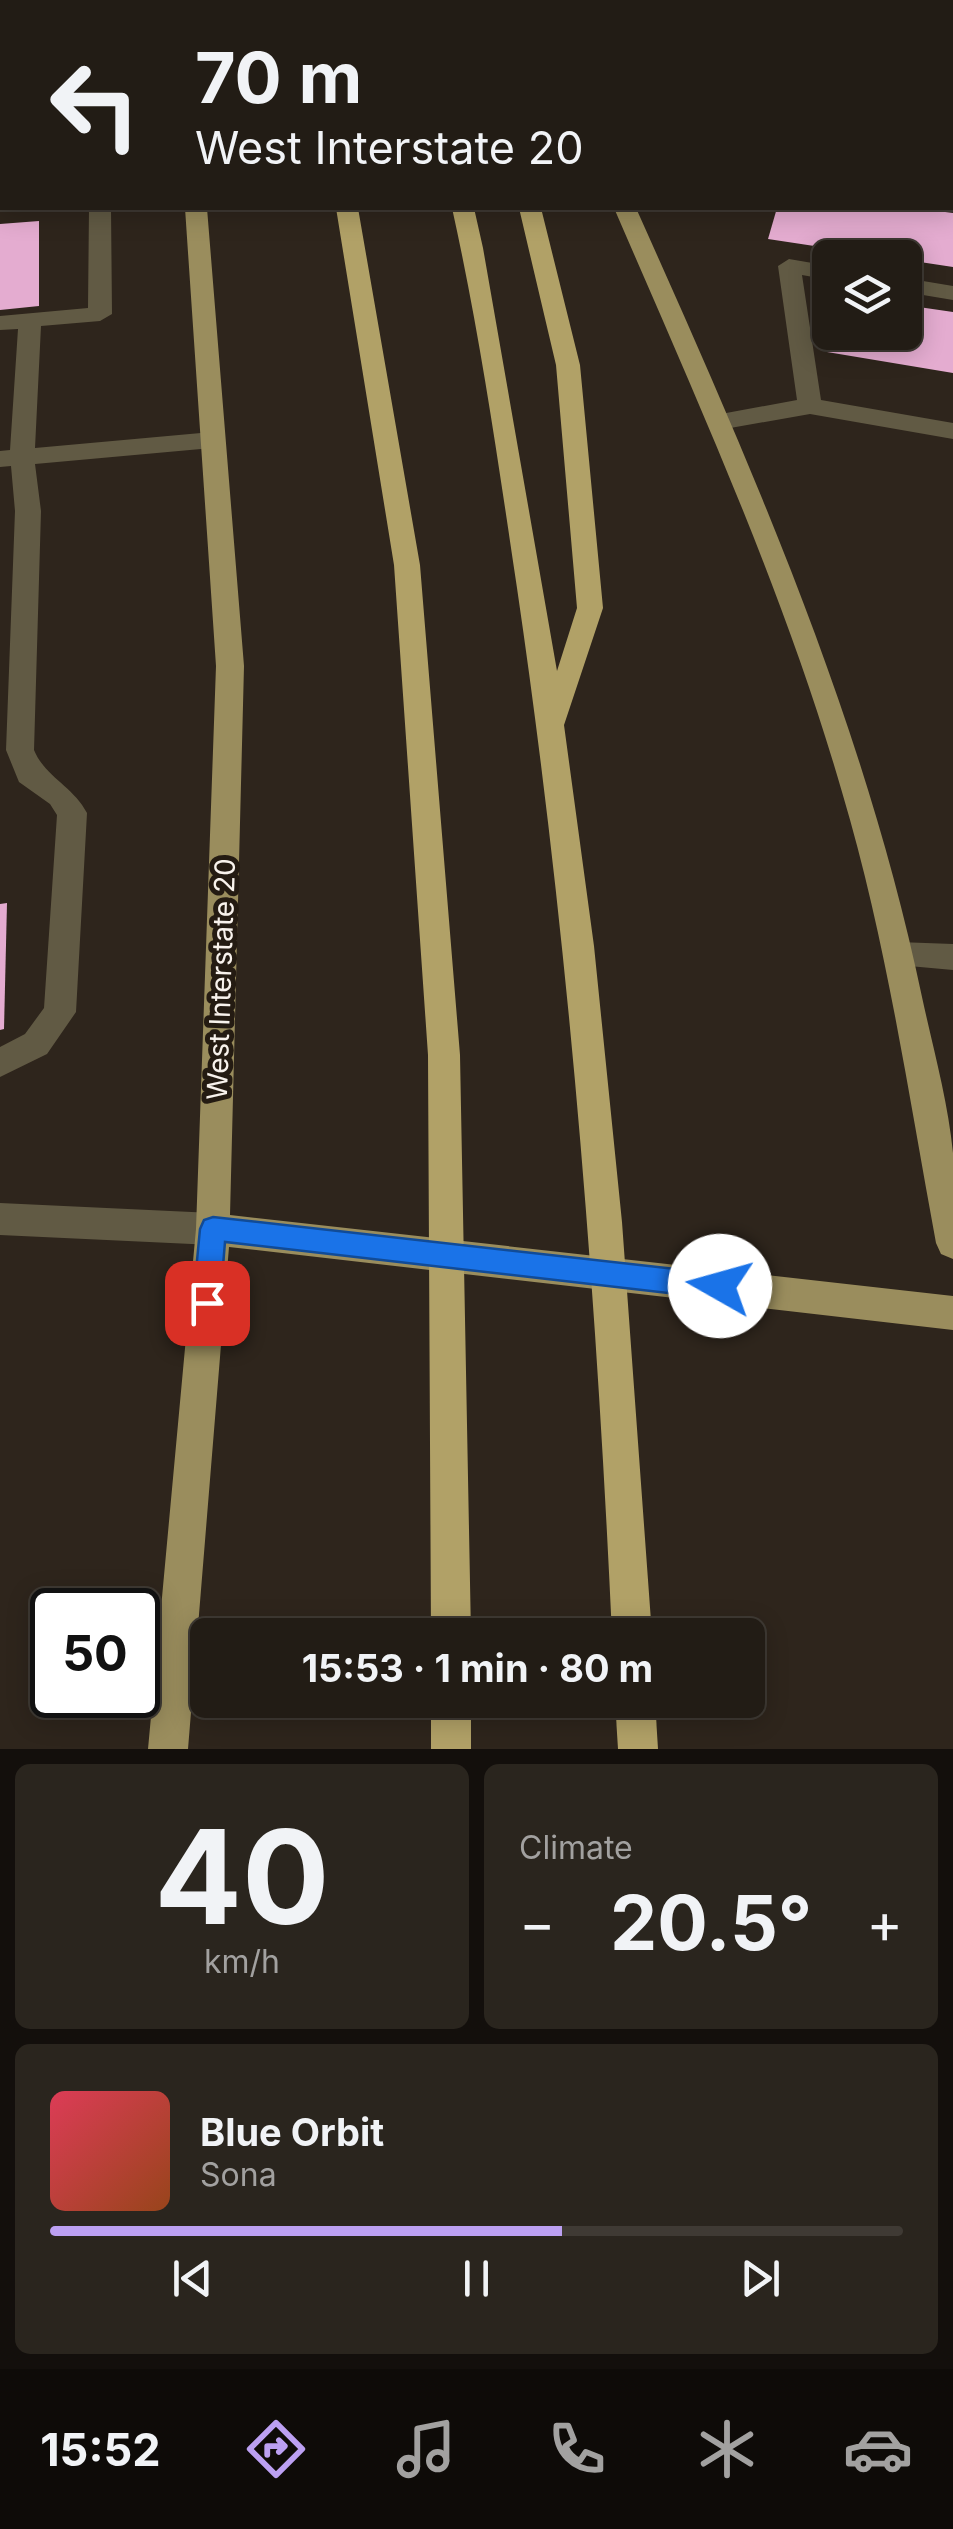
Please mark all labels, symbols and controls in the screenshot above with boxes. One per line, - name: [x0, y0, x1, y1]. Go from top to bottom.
- text: 70 m: [195, 35, 362, 120]
- icon: left: [30, 40, 160, 170]
- text: West Interstate 20: [195, 120, 584, 175]
- map controls: [812, 240, 922, 350]
- button: layers: [812, 240, 922, 350]
- street label: West Interstate 20: [200, 858, 242, 1100]
- position arrow: [668, 1234, 772, 1338]
- pin: [165, 1261, 250, 1346]
- icon: arrive: [180, 1276, 235, 1331]
- speed limit sign: 50: [30, 1588, 160, 1718]
- text: 15:53 · 1 min · 80 m: [302, 1645, 653, 1691]
- text: 40: [154, 1798, 330, 1955]
- text: Climate: [519, 1828, 633, 1867]
- text: 20.5°: [610, 1877, 812, 1968]
- text: −: [519, 1890, 555, 1956]
- text: +: [867, 1890, 903, 1956]
- text: km/h: [204, 1942, 280, 1981]
- text: Blue Orbit: [200, 2109, 384, 2155]
- text: Sona: [200, 2155, 277, 2194]
- icon: previous: [165, 2251, 220, 2306]
- icon: pause: [449, 2251, 504, 2306]
- icon: next: [733, 2251, 788, 2306]
- icon: directions: [241, 2414, 311, 2484]
- icon: music: [391, 2414, 461, 2484]
- icon: phone: [542, 2414, 612, 2484]
- icon: climate: [692, 2414, 762, 2484]
- icon: car: [843, 2414, 913, 2484]
- text: 15:52: [40, 2422, 161, 2477]

